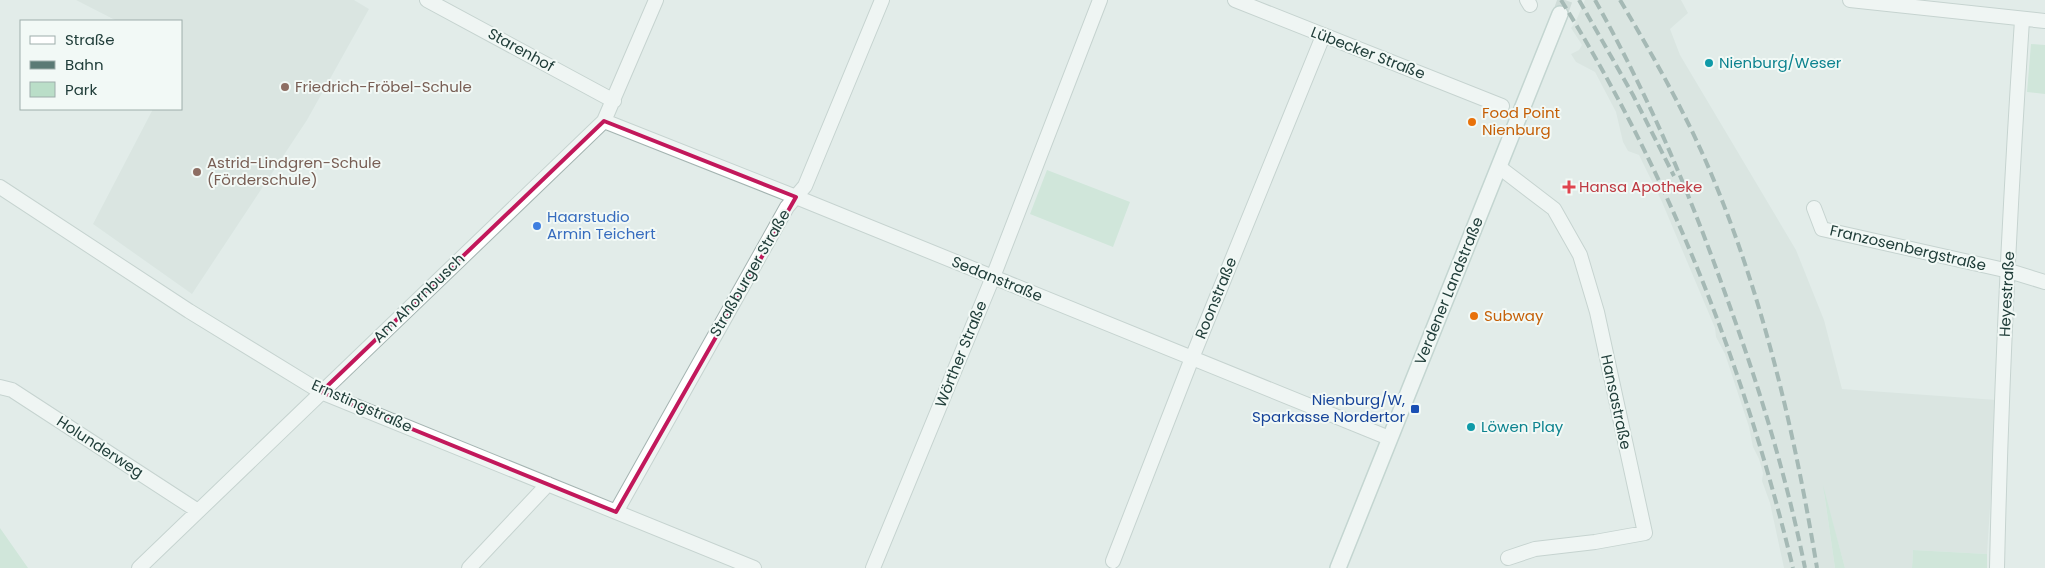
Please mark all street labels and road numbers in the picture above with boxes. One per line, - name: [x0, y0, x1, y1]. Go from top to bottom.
- street label: Lübecker Straße: [1308, 21, 1428, 84]
- street label: Starenhof: [484, 23, 558, 76]
- street label: Straßburger Straße: [704, 205, 795, 340]
- street label: Verdener Landstraße: [1409, 214, 1488, 368]
- street label: Franzosenbergstraße: [1828, 219, 1988, 276]
- street label: Am Ahornbusch: [368, 248, 469, 347]
- street label: Heyestraße: [1994, 250, 2019, 337]
- street label: Sedanstraße: [949, 251, 1046, 306]
- street label: Roonstraße: [1190, 254, 1241, 342]
- street label: Wörther Straße: [930, 297, 991, 410]
- street label: Hansastraße: [1596, 352, 1637, 451]
- street label: Ernstingstraße: [309, 374, 416, 437]
- street label: Holunderweg: [53, 411, 148, 483]

